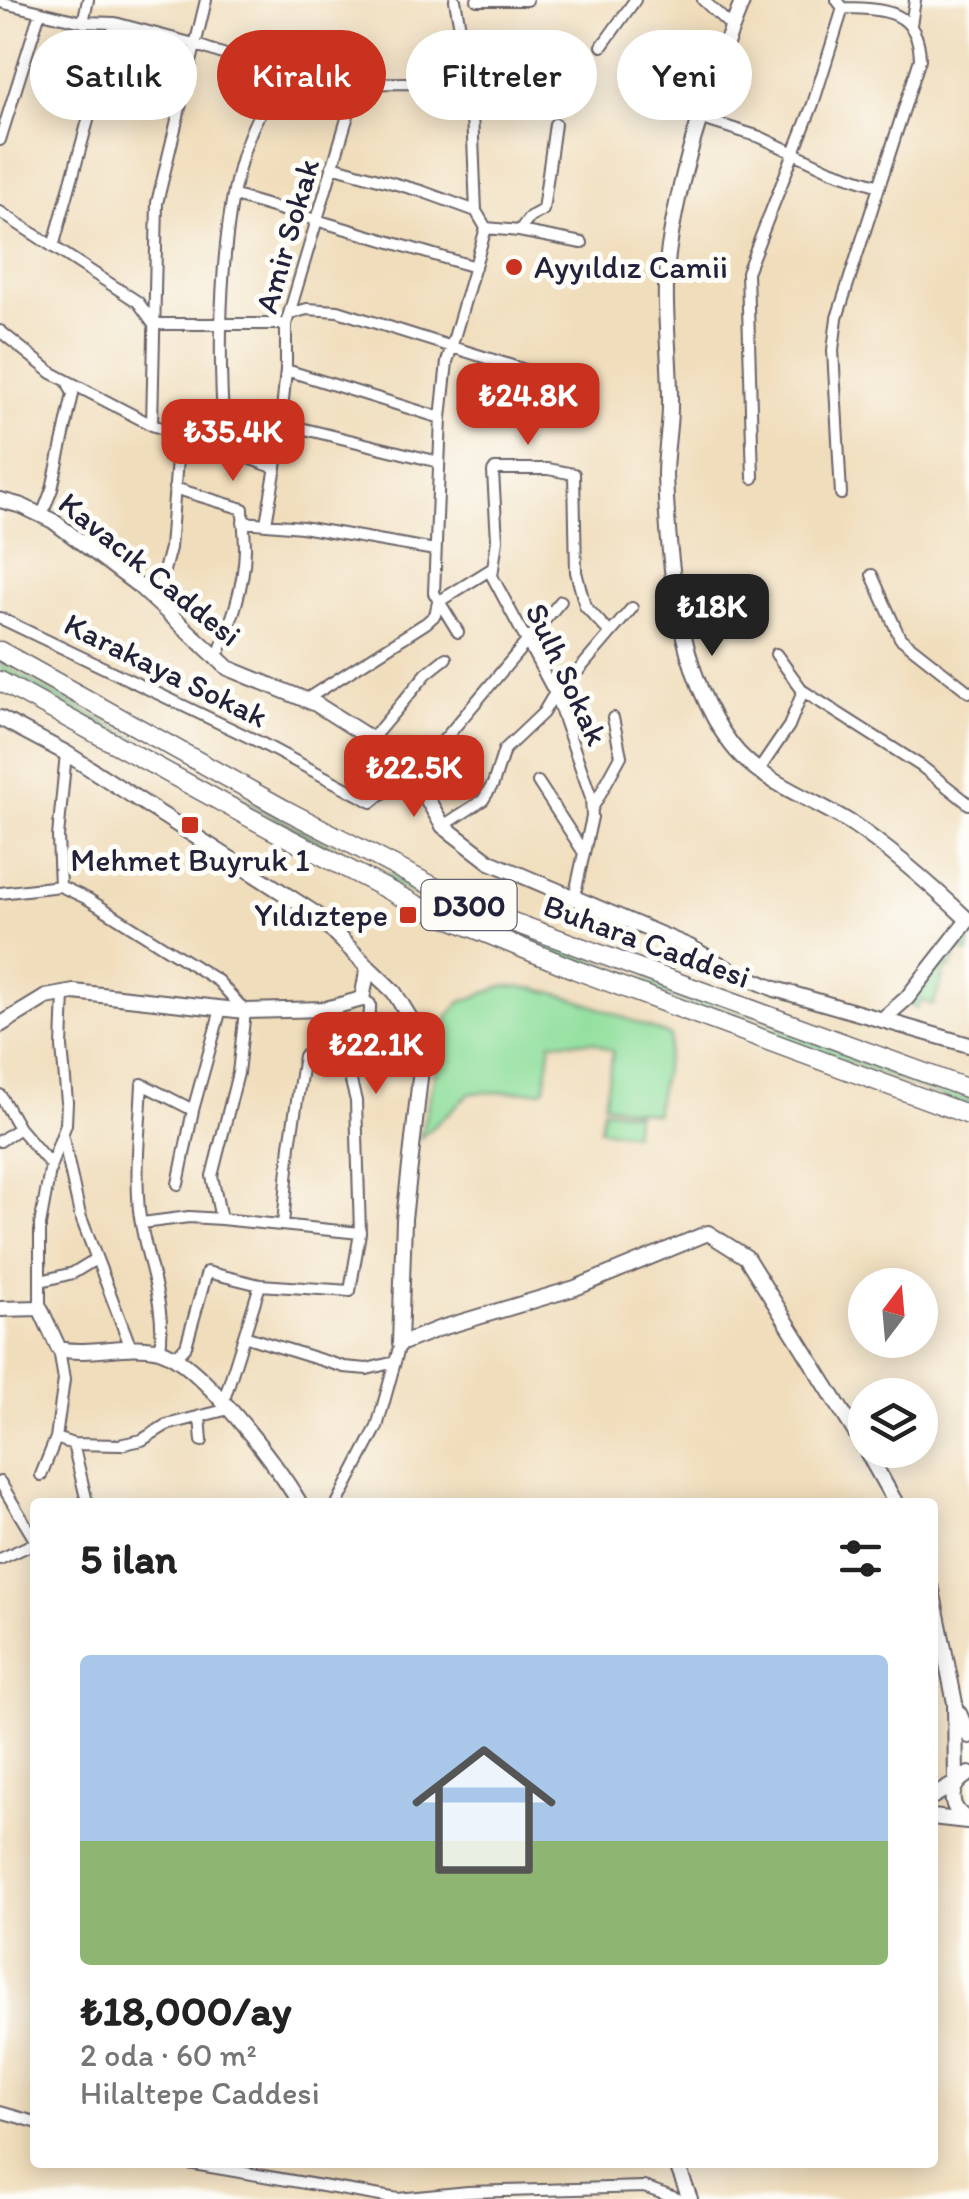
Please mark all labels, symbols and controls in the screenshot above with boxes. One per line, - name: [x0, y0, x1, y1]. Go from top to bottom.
- chip: Satılık: [30, 30, 197, 120]
- chip: Kiralık: [217, 30, 386, 120]
- chip: Filtreler: [406, 30, 597, 120]
- chip: Yeni: [617, 30, 752, 120]
- street label: Amir Sokak: [247, 154, 327, 318]
- place label: Ayyıldız Camii: [534, 248, 728, 286]
- marker: Ayyıldız Camii: [503, 256, 525, 278]
- pin: ₺24.8K: [447, 363, 609, 448]
- text: ₺24.8K: [478, 376, 578, 414]
- pin: ₺35.4K: [152, 399, 314, 484]
- text: ₺35.4K: [183, 412, 283, 450]
- street label: Kavacık Caddesi: [51, 484, 249, 654]
- pin: ₺18K: [653, 574, 771, 659]
- text: ₺18K: [677, 587, 747, 625]
- street label: Sulh Sokak: [518, 597, 617, 751]
- street label: Karakaya Sokak: [58, 604, 274, 736]
- pin: ₺22.5K: [333, 735, 495, 820]
- text: ₺22.5K: [366, 748, 462, 786]
- marker: Mehmet Buyruk 1: [179, 814, 201, 836]
- place label: Mehmet Buyruk 1: [70, 841, 310, 879]
- road number: D300: [422, 880, 516, 930]
- street label: Buhara Caddesi: [539, 886, 755, 996]
- place label: Yıldıztepe: [254, 896, 388, 934]
- marker: Yıldıztepe: [397, 904, 419, 926]
- pin: ₺22.1K: [295, 1012, 457, 1097]
- text: ₺22.1K: [329, 1025, 423, 1063]
- north arrow: [848, 1268, 938, 1358]
- map controls: [848, 1268, 938, 1468]
- button: layers: [848, 1378, 938, 1468]
- icon: filters: [833, 1531, 888, 1586]
- text: 5 ilan: [80, 1533, 177, 1584]
- icon: home: [394, 1720, 574, 1900]
- text: ₺18,000/ay: [80, 1985, 292, 2036]
- text: 2 oda · 60 m²: [80, 2036, 257, 2074]
- text: Hilaltepe Caddesi: [80, 2074, 320, 2112]

